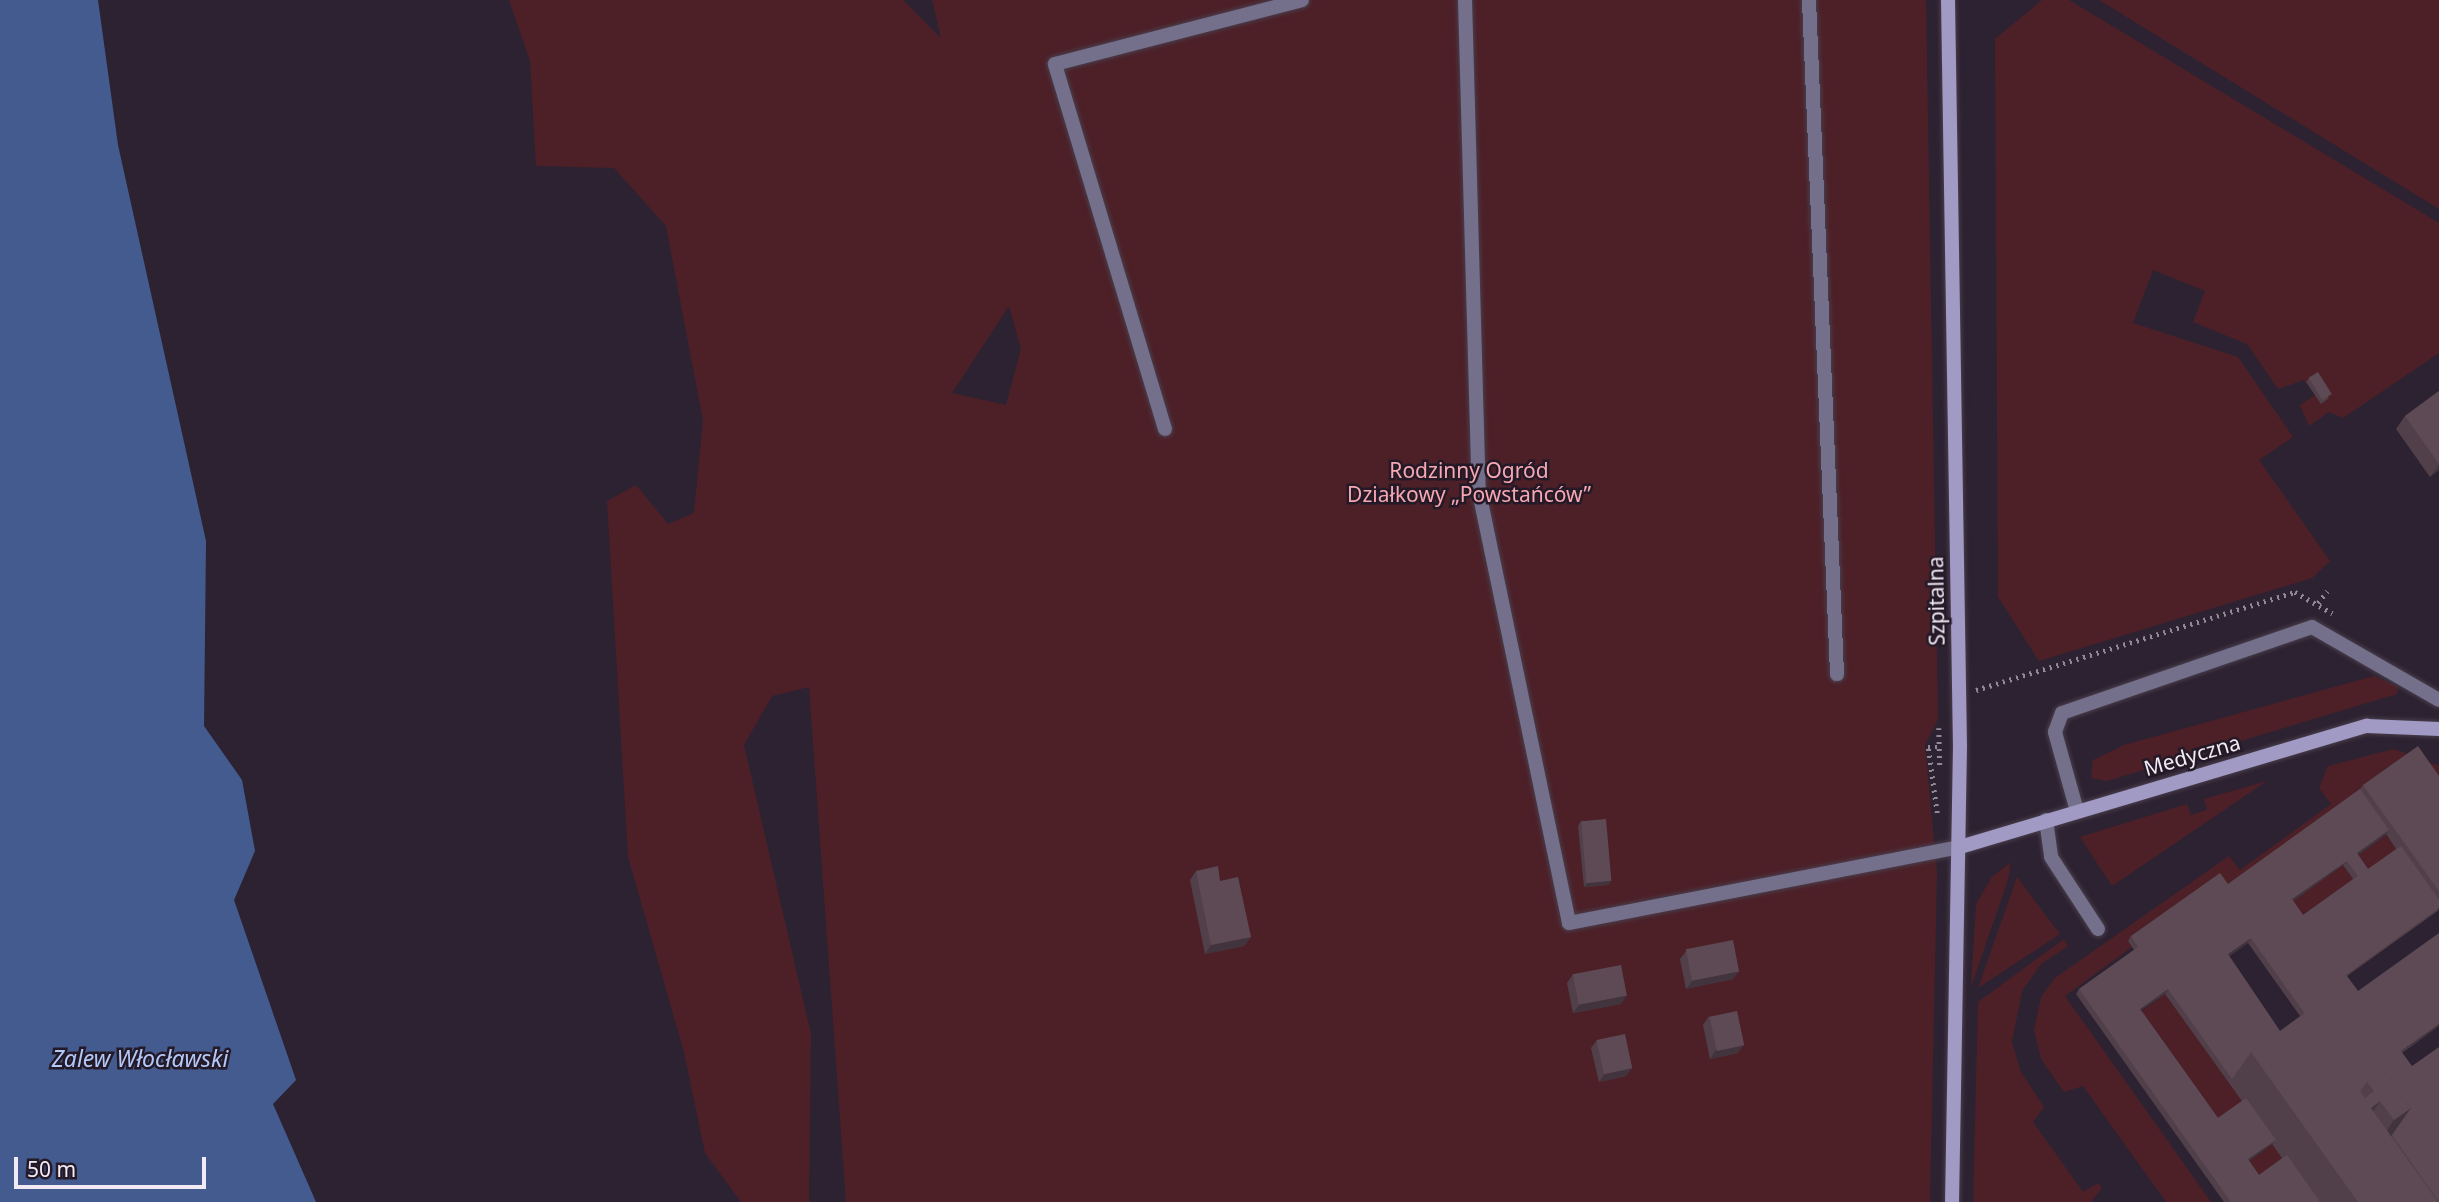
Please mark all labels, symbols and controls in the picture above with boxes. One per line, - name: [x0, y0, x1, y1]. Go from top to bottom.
- park label: Rodzinny Ogród Działkowy „Powstańców”: [1347, 457, 1591, 507]
- street label: Szpitalna: [1923, 556, 1949, 646]
- street label: Medyczna: [2141, 729, 2243, 781]
- water label: Zalew Włocławski: [52, 1044, 228, 1072]
- scale bar: [18, 1142, 210, 1186]
- text: 50 m: [27, 1155, 76, 1183]

